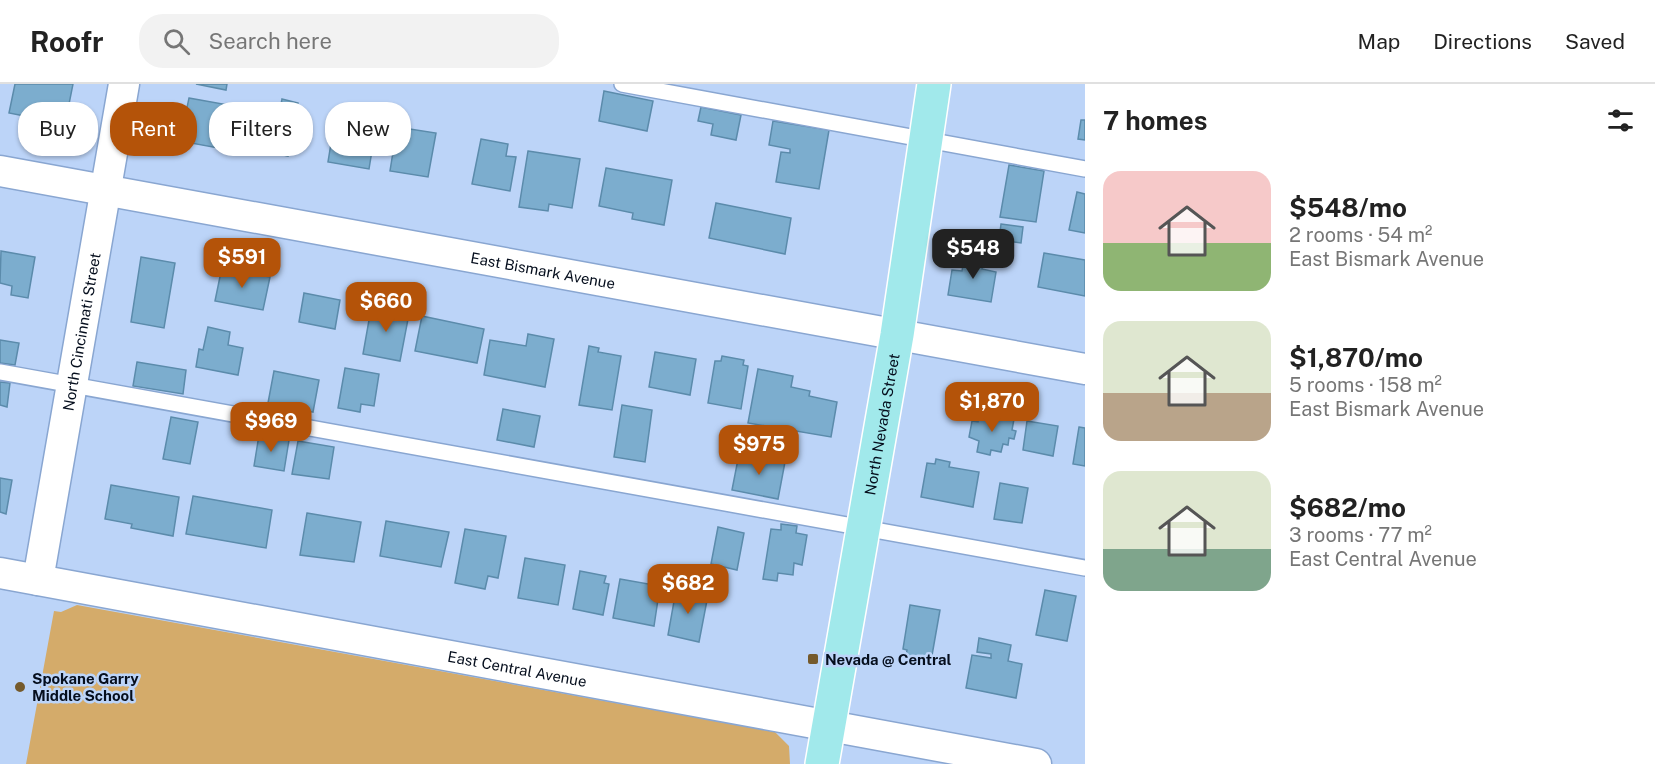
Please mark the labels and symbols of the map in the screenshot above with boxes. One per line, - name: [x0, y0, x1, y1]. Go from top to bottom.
- pin: $548: [937, 229, 1009, 280]
- pin: $591: [206, 238, 278, 289]
- street label: East Bismark Avenue: [469, 249, 617, 292]
- street label: North Cincinnati Street: [59, 251, 103, 412]
- pin: $660: [350, 282, 422, 333]
- street label: North Nevada Street: [861, 352, 902, 496]
- pin: $1,870: [943, 382, 1041, 433]
- pin: $969: [235, 402, 307, 453]
- pin: $975: [723, 425, 795, 476]
- pin: $682: [652, 564, 724, 615]
- street label: East Central Avenue: [446, 647, 588, 690]
- place label: Nevada @ Central: [825, 651, 951, 668]
- marker: Nevada @ Central: [806, 652, 820, 666]
- place label: Spokane Garry Middle School: [32, 670, 139, 704]
- marker: Spokane Garry Middle School: [13, 680, 27, 694]

